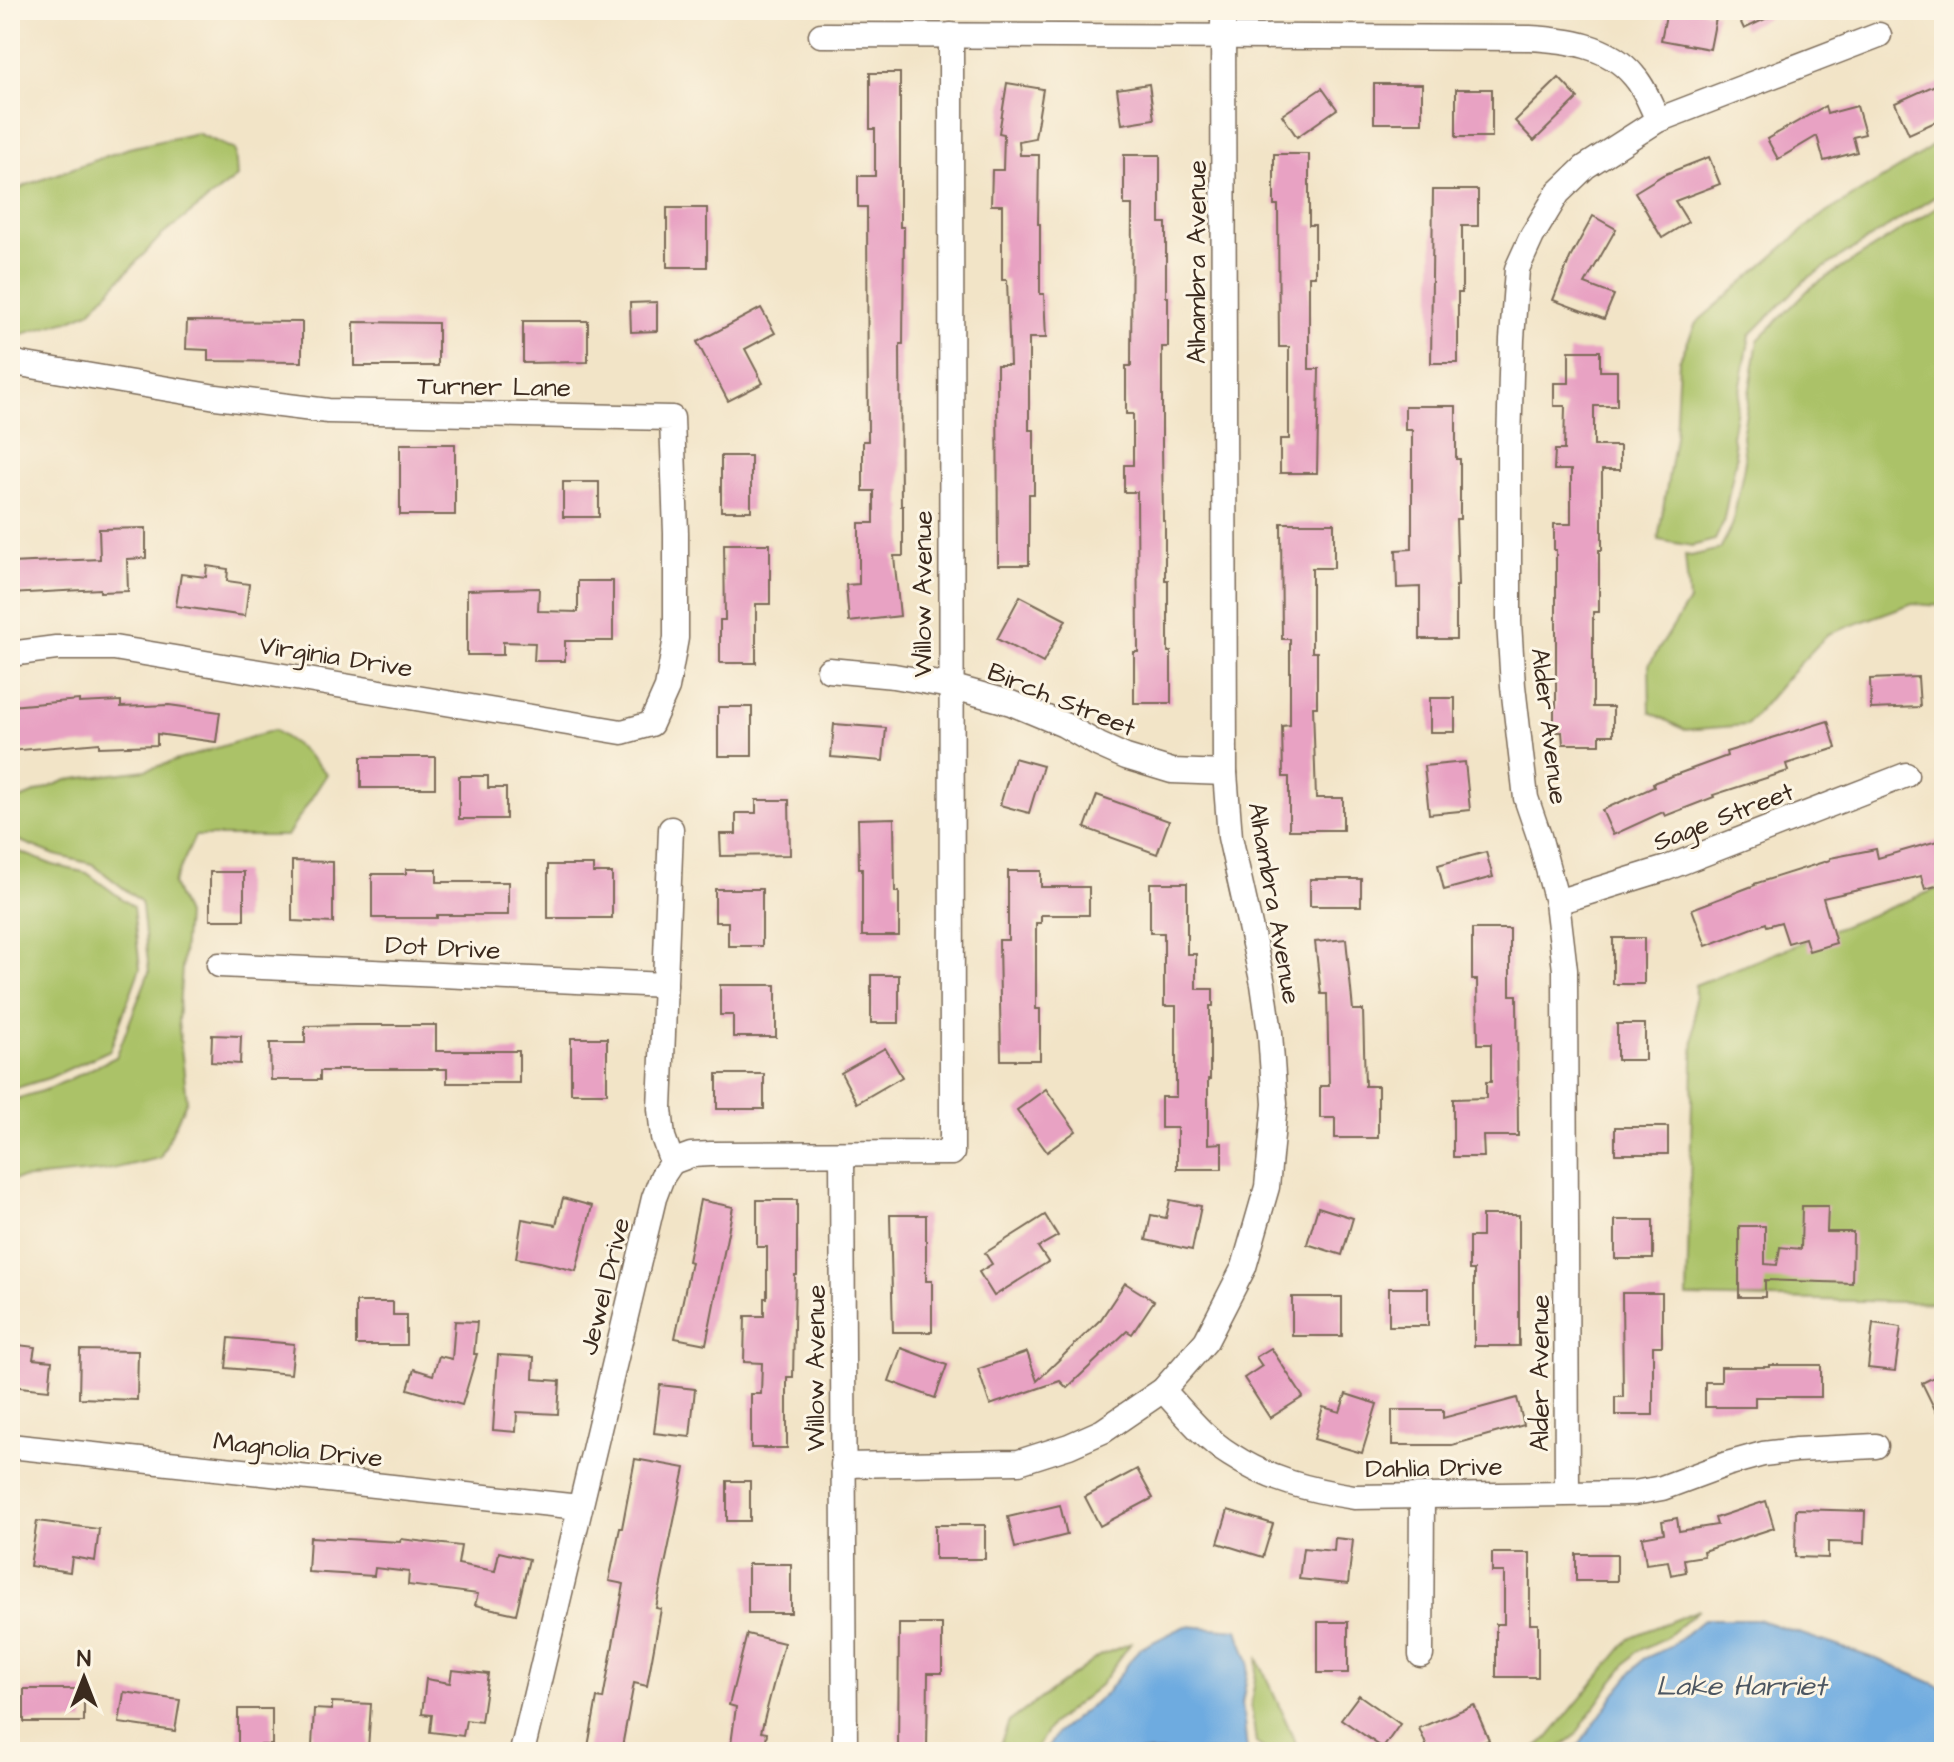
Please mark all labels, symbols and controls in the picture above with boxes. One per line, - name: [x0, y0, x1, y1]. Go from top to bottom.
- street label: Alhambra Avenue: [1179, 160, 1215, 364]
- street label: Turner Lane: [417, 368, 571, 406]
- street label: Willow Avenue: [905, 510, 941, 678]
- street label: Virginia Drive: [256, 627, 415, 689]
- street label: Alder Avenue: [1522, 646, 1576, 806]
- street label: Birch Street: [982, 654, 1141, 746]
- street label: Sage Street: [1648, 773, 1800, 862]
- street label: Alhambra Avenue: [1239, 800, 1309, 1007]
- street label: Dot Drive: [385, 927, 501, 969]
- street label: Jewel Drive: [571, 1214, 639, 1359]
- street label: Willow Avenue: [798, 1284, 834, 1452]
- street label: Alder Avenue: [1522, 1294, 1558, 1452]
- street label: Magnolia Drive: [211, 1423, 384, 1479]
- street label: Dahlia Drive: [1365, 1449, 1503, 1487]
- north arrow: [44, 1638, 124, 1718]
- text: N: [77, 1644, 91, 1675]
- water label: Lake Harriet: [1656, 1667, 1829, 1706]

